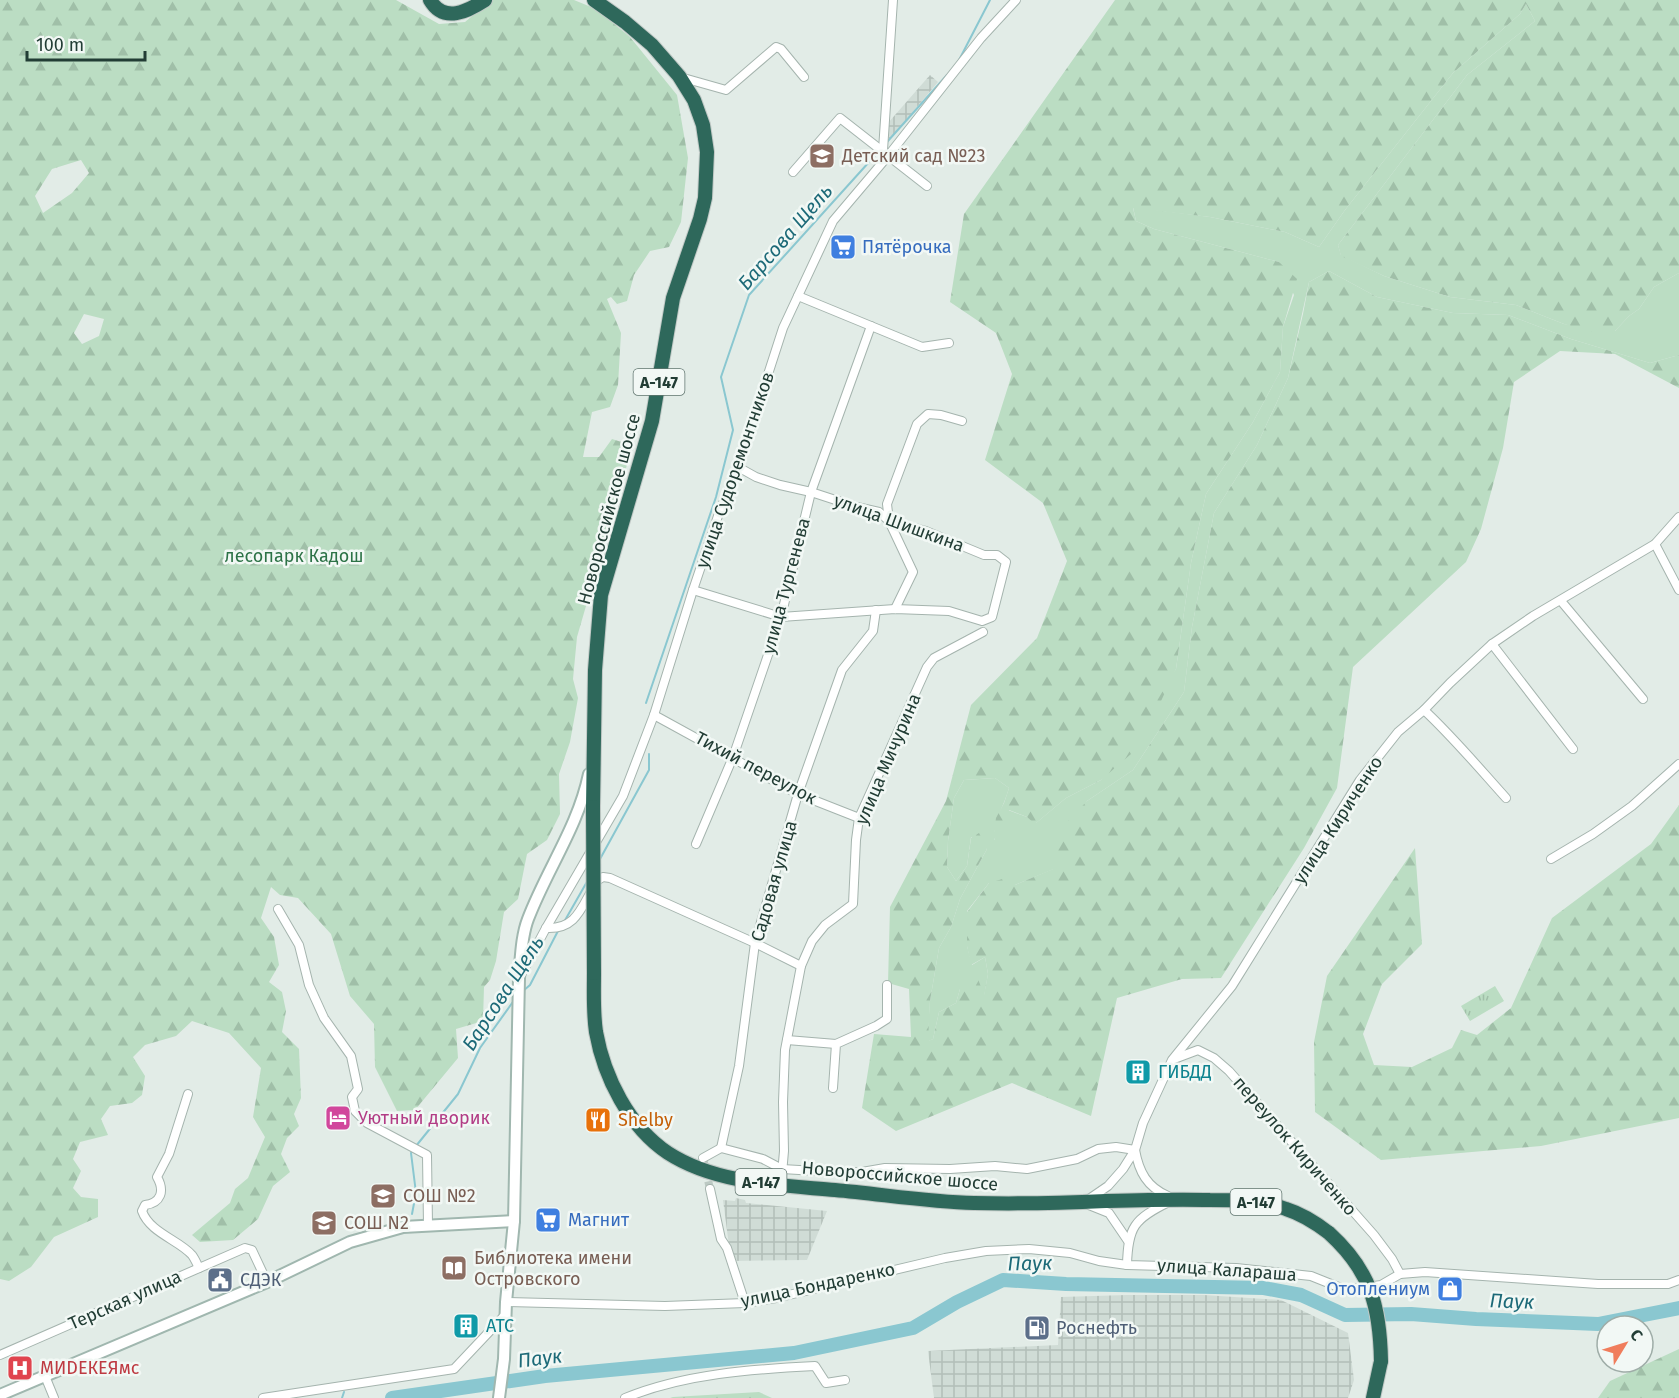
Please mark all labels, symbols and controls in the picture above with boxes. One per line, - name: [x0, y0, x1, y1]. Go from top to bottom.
- scale bar: [27, 24, 146, 62]
- text: 100 m: [36, 34, 84, 56]
- school or university icon: Детский сад №23: [807, 141, 837, 171]
- place label: Детский сад №23: [841, 145, 985, 167]
- water label: Барсова Щель: [733, 179, 837, 295]
- supermarket icon: Пятёрочка: [828, 232, 858, 262]
- place label: Пятёрочка: [862, 236, 952, 258]
- road number: А-147: [634, 369, 684, 395]
- street label: улица Судоремонтников: [691, 369, 779, 571]
- street label: Новороссийское шоссе: [573, 411, 645, 607]
- street label: улица Шишкина: [831, 489, 967, 557]
- street label: улица Тургенева: [757, 515, 815, 657]
- park label: лесопарк Кадош: [224, 545, 364, 567]
- street label: улица Мичурина: [850, 690, 926, 828]
- street label: Тихий переулок: [691, 727, 821, 810]
- street label: улица Кириченко: [1288, 752, 1388, 888]
- street label: Садовая улица: [746, 818, 802, 944]
- water label: Барсова Щель: [457, 931, 549, 1055]
- building icon: ГИБДД: [1123, 1057, 1153, 1087]
- place label: ГИБДД: [1158, 1061, 1212, 1083]
- street label: переулок Кириченко: [1228, 1072, 1362, 1220]
- hotel icon: Уютный дворик: [323, 1103, 353, 1133]
- restaurant icon: Shelby: [583, 1105, 613, 1135]
- place label: Уютный дворик: [358, 1107, 491, 1129]
- place label: Shelby: [618, 1109, 673, 1131]
- street label: Новороссийское шоссе: [801, 1156, 999, 1196]
- road number: А-147: [736, 1169, 786, 1195]
- school or university icon: СОШ №2: [368, 1181, 398, 1211]
- place label: СОШ №2: [403, 1185, 476, 1207]
- road number: А-147: [1230, 1189, 1282, 1215]
- supermarket icon: Магнит: [533, 1205, 563, 1235]
- school or university icon: СОШ N2: [309, 1208, 339, 1238]
- place label: Магнит: [568, 1209, 630, 1231]
- place label: СОШ N2: [344, 1212, 409, 1234]
- place label: Библиотека имени Островского: [474, 1247, 632, 1290]
- water label: Паук: [1007, 1251, 1053, 1275]
- library icon: Библиотека имени Островского: [439, 1253, 469, 1283]
- street label: улица Калараша: [1157, 1254, 1297, 1286]
- street label: улица Бондаренко: [739, 1258, 897, 1312]
- street label: Терская улица: [65, 1265, 185, 1335]
- public building icon: СДЭК: [205, 1265, 235, 1295]
- place label: СДЭК: [240, 1269, 282, 1291]
- shop icon: Отоплениум: [1435, 1274, 1465, 1304]
- place label: Отоплениум: [1326, 1278, 1430, 1300]
- water label: Паук: [1489, 1288, 1535, 1314]
- building icon: АТС: [451, 1311, 481, 1341]
- fuel station icon: Роснефть: [1022, 1313, 1052, 1343]
- north arrow: [1595, 1314, 1655, 1374]
- place label: АТС: [486, 1315, 514, 1337]
- place label: Роснефть: [1056, 1317, 1137, 1339]
- text: С: [1626, 1326, 1647, 1345]
- water label: Паук: [516, 1343, 564, 1373]
- hospital icon: МИDЕКЕЯмс: [5, 1353, 35, 1383]
- place label: МИDЕКЕЯмс: [40, 1357, 140, 1379]

